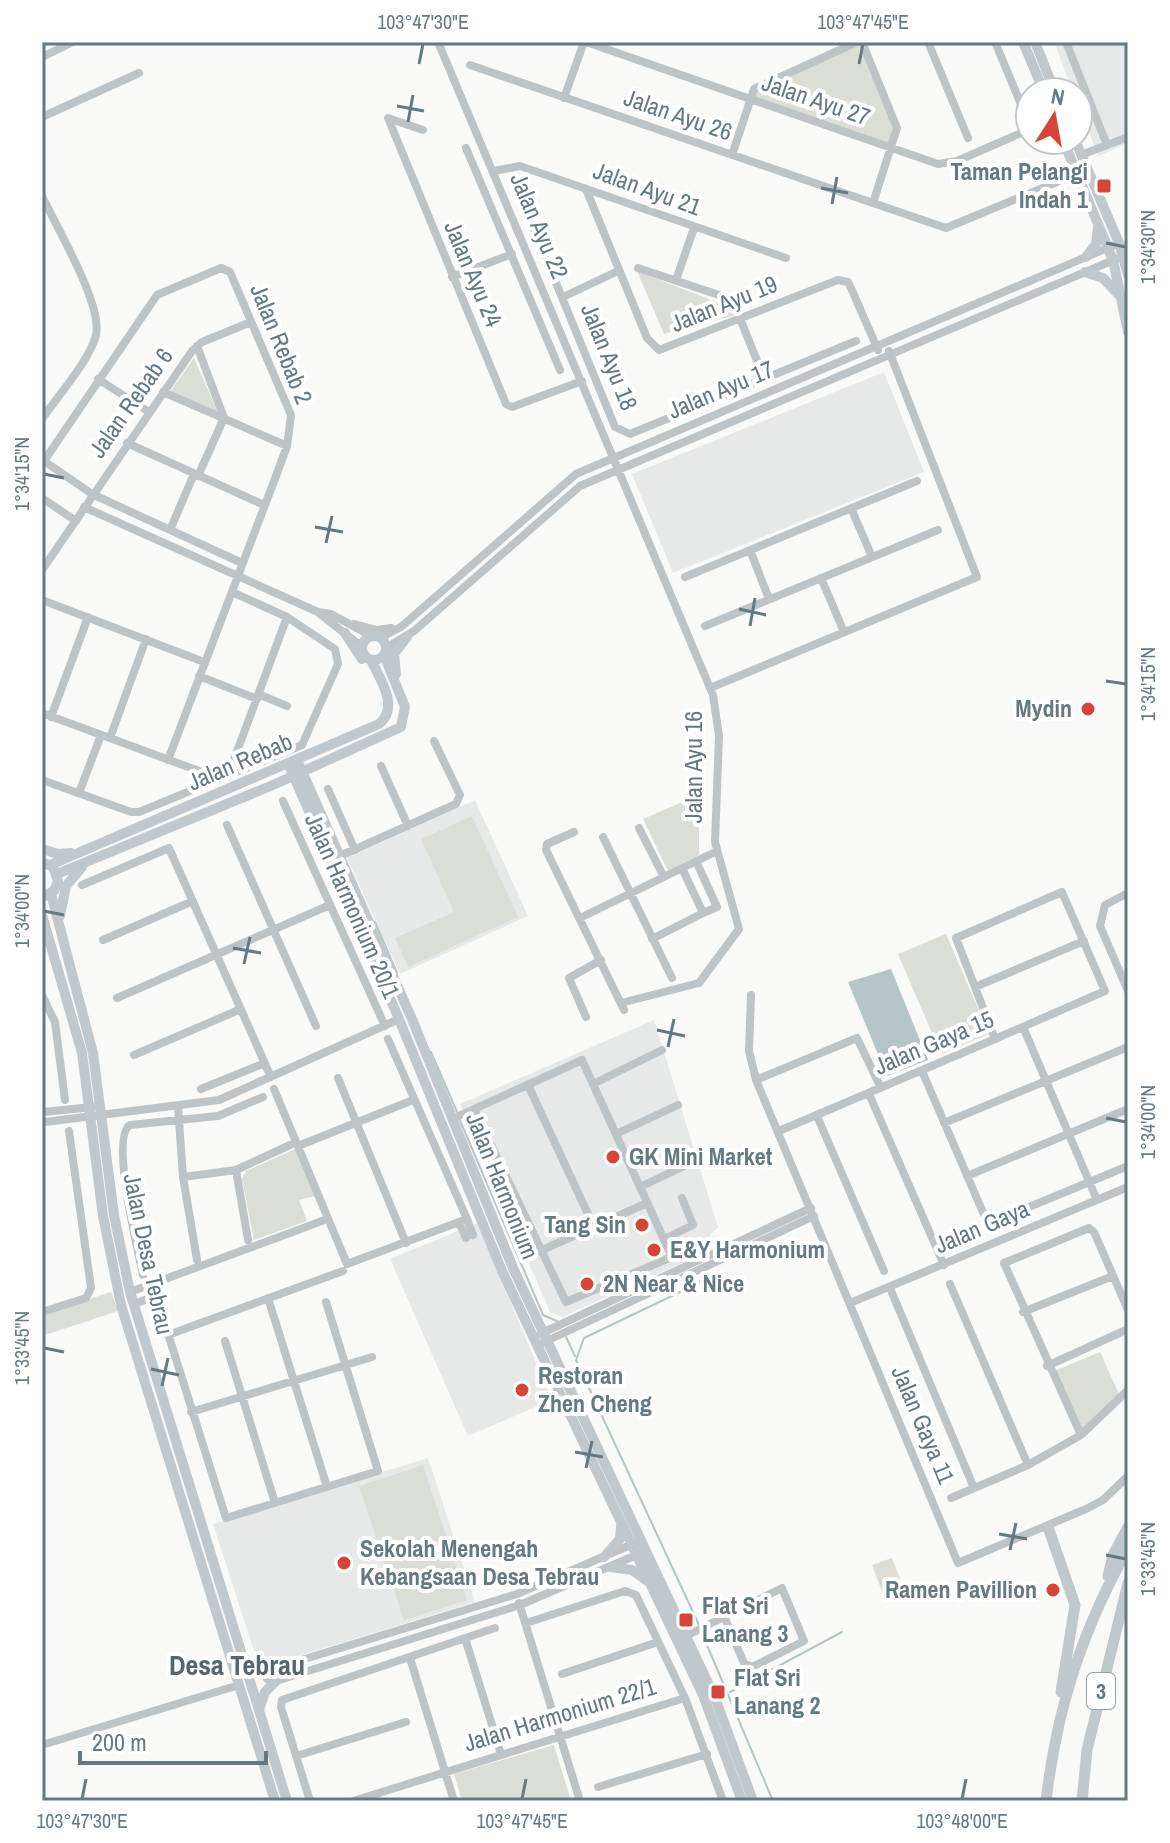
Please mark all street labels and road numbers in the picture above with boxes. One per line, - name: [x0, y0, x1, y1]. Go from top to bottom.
- street label: Jalan Ayu 27: [758, 66, 875, 132]
- street label: Jalan Ayu 26: [620, 81, 737, 147]
- street label: Jalan Ayu 21: [589, 154, 706, 222]
- street label: Jalan Ayu 22: [503, 168, 577, 284]
- street label: Jalan Ayu 24: [437, 216, 511, 332]
- street label: Jalan Ayu 19: [666, 267, 782, 339]
- street label: Jalan Rebab 2: [243, 279, 321, 408]
- street label: Jalan Ayu 18: [574, 299, 646, 415]
- street label: Jalan Rebab 6: [81, 341, 180, 464]
- street label: Jalan Ayu 17: [663, 352, 779, 426]
- street label: Jalan Ayu 16: [677, 711, 709, 823]
- street label: Jalan Rebab: [182, 725, 297, 797]
- street label: Jalan Harmonium 20/1: [298, 808, 408, 1003]
- street label: Jalan Gaya 15: [869, 1003, 998, 1082]
- street label: Jalan Harmonium: [459, 1108, 547, 1264]
- street label: Jalan Desa Tebrau: [116, 1170, 182, 1337]
- street label: Jalan Gaya: [930, 1192, 1034, 1260]
- street label: Jalan Gaya 11: [885, 1361, 963, 1489]
- street label: Jalan Harmonium 22/1: [460, 1670, 660, 1758]
- road number: 3: [1087, 1673, 1115, 1709]

